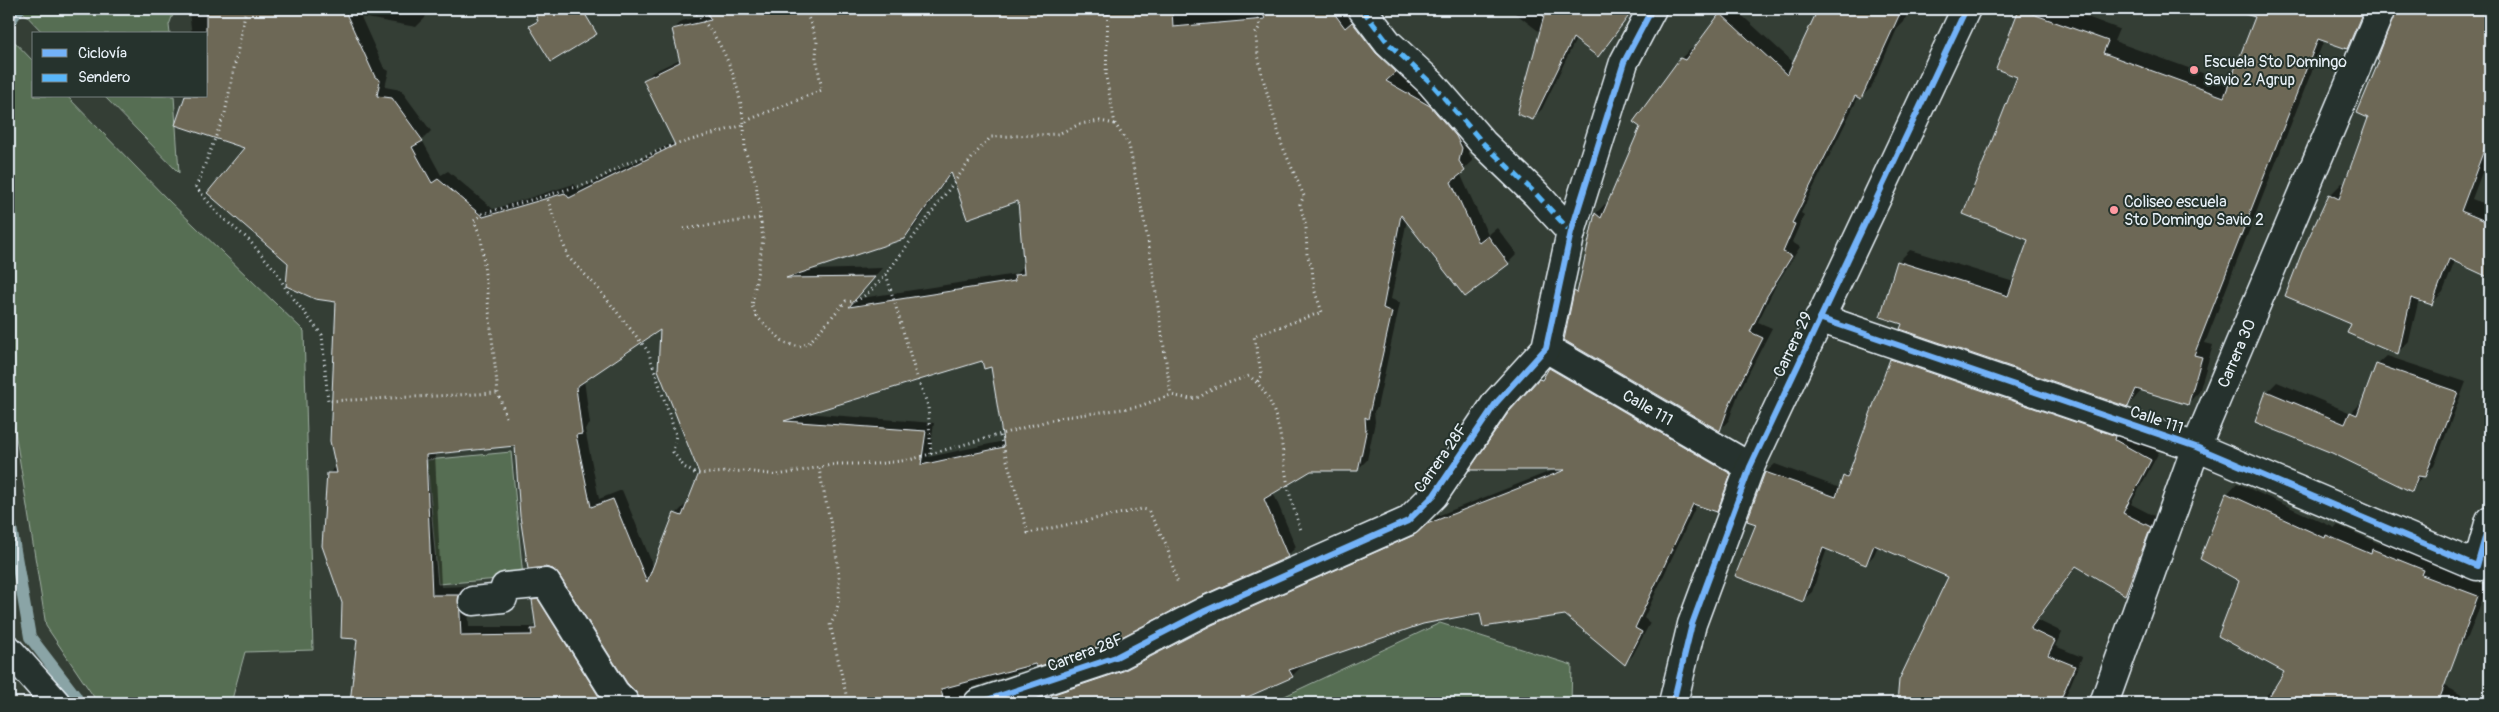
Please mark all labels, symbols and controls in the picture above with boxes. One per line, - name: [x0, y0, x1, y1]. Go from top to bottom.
- legend: [32, 32, 208, 98]
- text: Ciclovía: [78, 44, 127, 63]
- place label: Escuela Sto Domingo Savio 2 Agrup: [2204, 52, 2347, 90]
- marker: Escuela Sto Domingo Savio 2 Agrup: [2188, 64, 2200, 76]
- text: Sendero: [78, 68, 130, 87]
- place label: Coliseo escuela Sto Domingo Savio 2: [2124, 192, 2264, 230]
- marker: Coliseo escuela Sto Domingo Savio 2: [2108, 204, 2120, 216]
- street label: Carrera 29: [1769, 308, 1817, 380]
- street label: Carrera 30: [2213, 316, 2260, 391]
- street label: Calle 111: [1619, 385, 1676, 430]
- street label: Calle 111: [2127, 402, 2186, 438]
- street label: Carrera 28F: [1410, 420, 1472, 497]
- street label: Carrera 28F: [1045, 629, 1126, 677]

